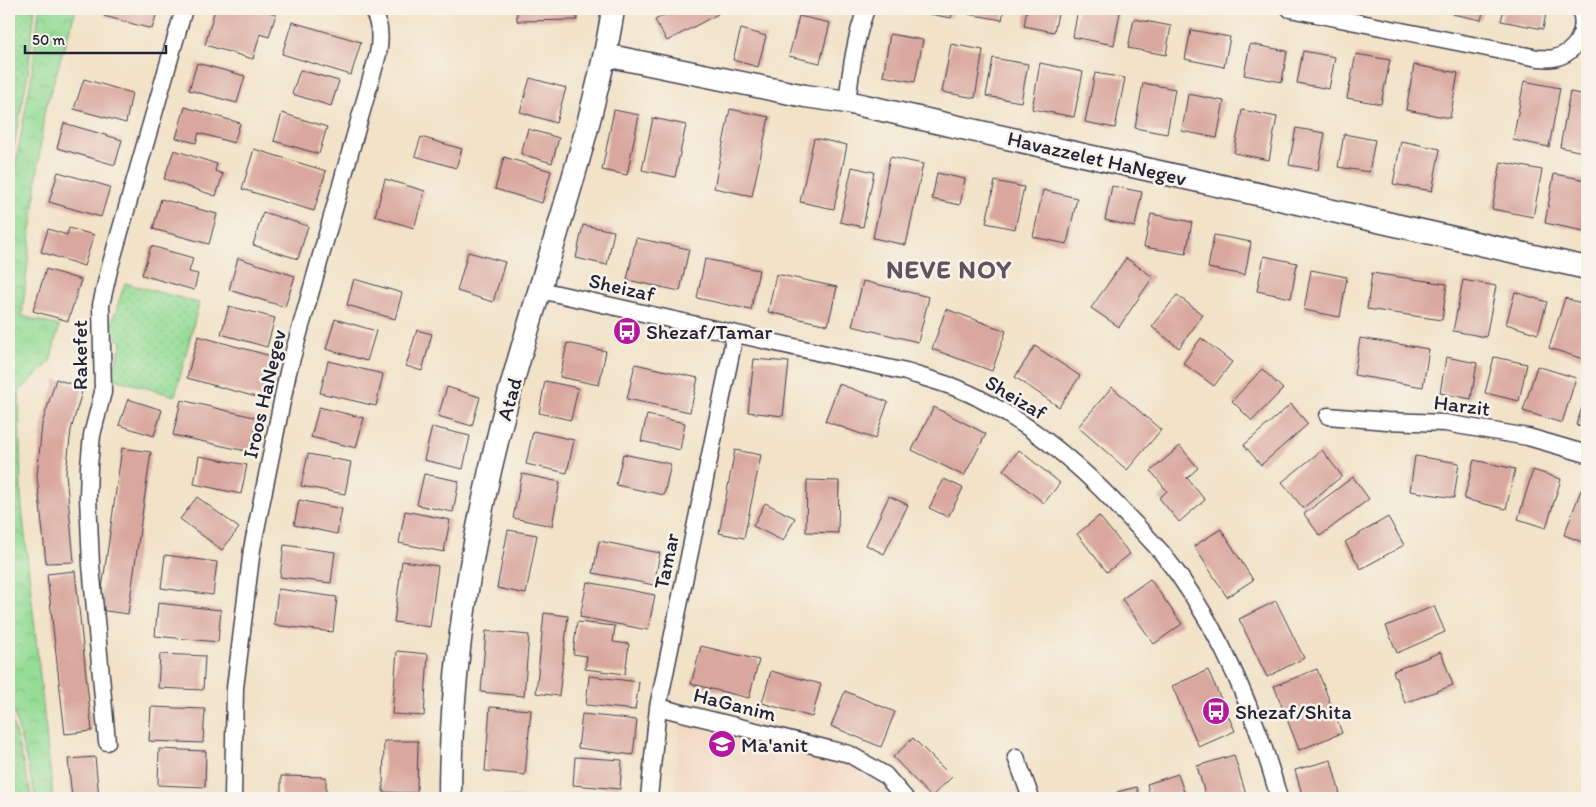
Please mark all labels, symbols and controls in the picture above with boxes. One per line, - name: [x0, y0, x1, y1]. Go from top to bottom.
- scale bar: [25, 22, 166, 54]
- text: 50 m: [32, 31, 65, 49]
- street label: Havazzelet HaNegev: [1005, 125, 1189, 191]
- district label: NEVE NOY: [886, 253, 1012, 285]
- street label: Sheizaf: [587, 267, 657, 307]
- bus stop icon: Shezaf/Tamar: [612, 316, 642, 346]
- place label: Shezaf/Tamar: [646, 319, 772, 344]
- street label: Rakefet: [67, 320, 92, 390]
- street label: Iroos HaNegev: [237, 327, 291, 461]
- street label: Sheizaf: [981, 369, 1051, 425]
- street label: Atad: [491, 375, 527, 423]
- street label: Harzit: [1432, 389, 1492, 421]
- street label: Tamar: [648, 531, 684, 591]
- street label: HaGanim: [691, 682, 779, 726]
- bus stop icon: Shezaf/Shita: [1201, 696, 1231, 726]
- place label: Shezaf/Shita: [1235, 699, 1351, 724]
- school or university icon: Ma'anit: [707, 729, 737, 759]
- place label: Ma'anit: [741, 732, 808, 757]

